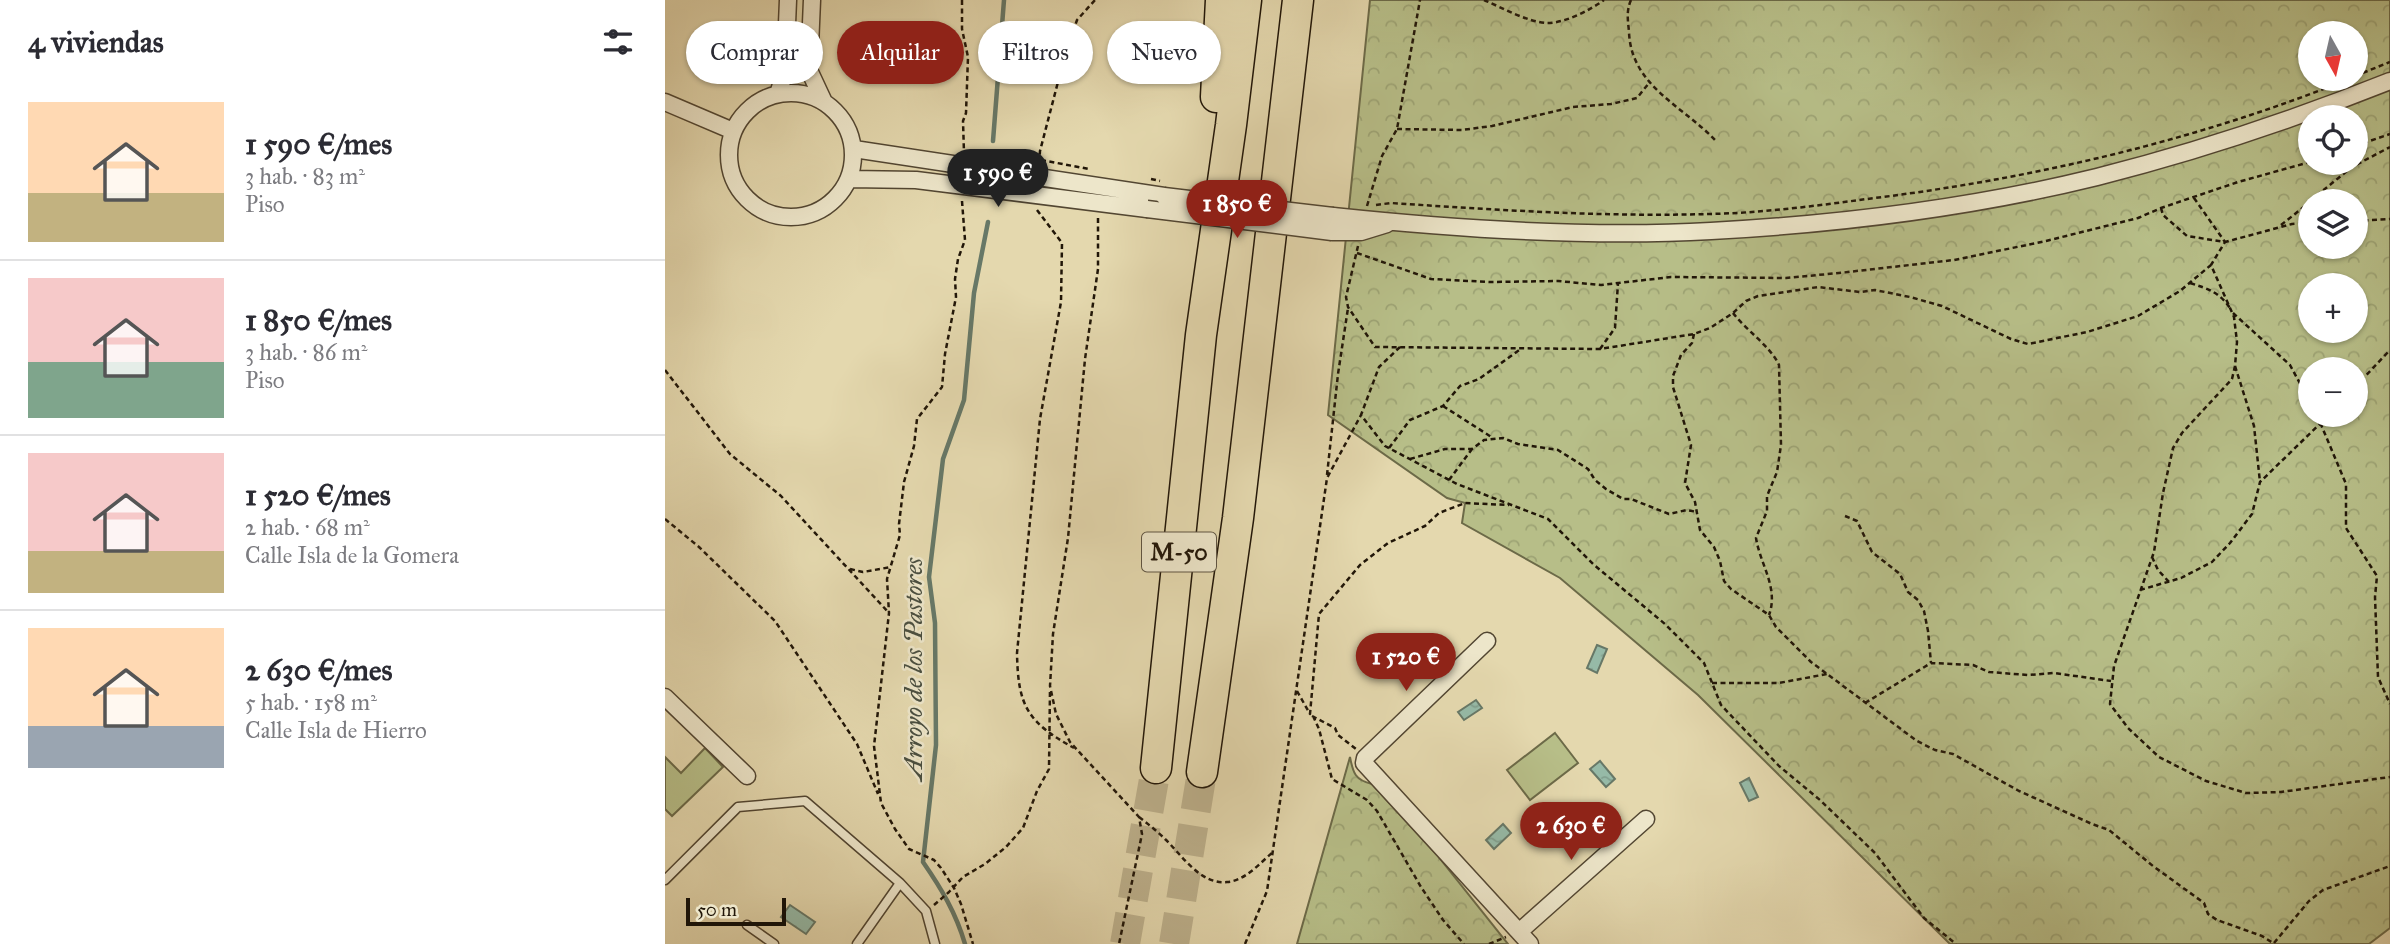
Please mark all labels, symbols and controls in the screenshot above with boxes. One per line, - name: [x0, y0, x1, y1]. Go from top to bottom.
- chip: Comprar: [686, 21, 823, 84]
- chip: Alquilar: [837, 21, 964, 84]
- chip: Filtros: [978, 21, 1093, 84]
- chip: Nuevo: [1107, 21, 1221, 84]
- north arrow: [2298, 21, 2368, 91]
- map controls: [2298, 21, 2368, 427]
- icon: filters: [599, 23, 637, 61]
- text: 4 viviendas: [28, 24, 164, 60]
- button: locate: [2298, 105, 2368, 175]
- text: 1 590 €/mes: [245, 126, 392, 162]
- icon: home: [84, 130, 168, 214]
- pin: 1 590 €: [933, 150, 1063, 209]
- text: 1 590 €: [963, 158, 1033, 186]
- text: 3 hab. · 83 m²: [245, 162, 365, 190]
- pin: 1 850 €: [1172, 180, 1302, 240]
- text: 1 850 €: [1202, 189, 1272, 217]
- button: layers: [2298, 189, 2368, 259]
- text: Piso: [245, 190, 285, 218]
- button: +: [2298, 273, 2368, 343]
- text: 1 850 €/mes: [245, 302, 392, 338]
- icon: home: [84, 306, 168, 390]
- text: 3 hab. · 86 m²: [245, 338, 368, 366]
- button: −: [2298, 357, 2368, 427]
- text: Piso: [245, 366, 285, 394]
- text: 1 520 €/mes: [245, 477, 391, 513]
- icon: home: [84, 481, 168, 565]
- text: 2 hab. · 68 m²: [245, 513, 370, 541]
- road number: M-50: [1142, 532, 1216, 572]
- text: Calle Isla de la Gomera: [245, 541, 459, 569]
- water label: Arroyo de los Pastores: [897, 557, 929, 783]
- pin: 1 520 €: [1341, 634, 1471, 693]
- text: 1 520 €: [1372, 642, 1440, 670]
- text: 2 630 €/mes: [245, 652, 392, 688]
- icon: home: [84, 656, 168, 740]
- text: 5 hab. · 158 m²: [245, 688, 377, 716]
- text: Calle Isla de Hierro: [245, 716, 427, 744]
- pin: 2 630 €: [1506, 802, 1636, 862]
- text: 2 630 €: [1536, 811, 1606, 839]
- scale bar: [686, 895, 786, 927]
- text: 50 m: [697, 898, 737, 921]

